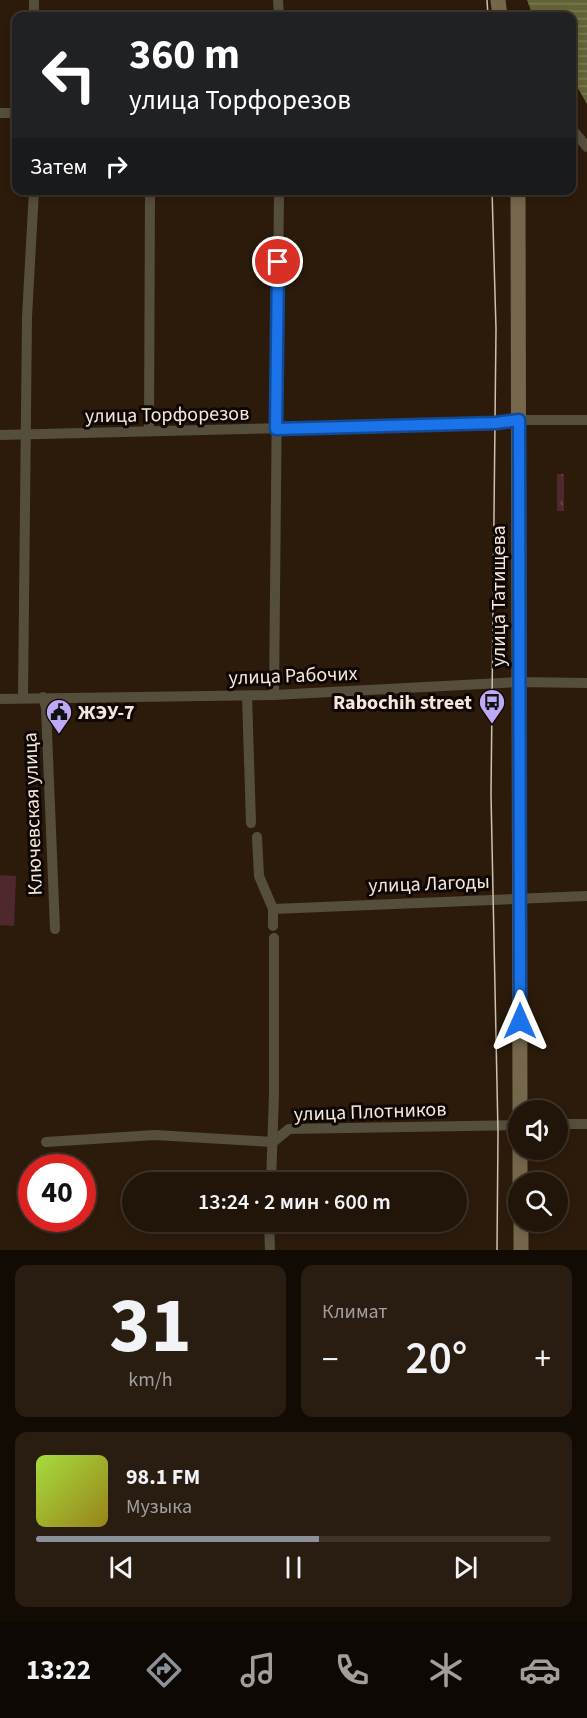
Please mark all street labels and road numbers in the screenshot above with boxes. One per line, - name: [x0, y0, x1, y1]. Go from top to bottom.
- street label: улица Торфорезов: [85, 400, 249, 430]
- street label: улица Татищева: [485, 525, 513, 667]
- street label: улица Рабочих: [228, 660, 358, 692]
- street label: Ключевская улица: [16, 732, 50, 896]
- street label: улица Лагоды: [368, 868, 490, 900]
- street label: улица Плотников: [293, 1095, 447, 1129]

